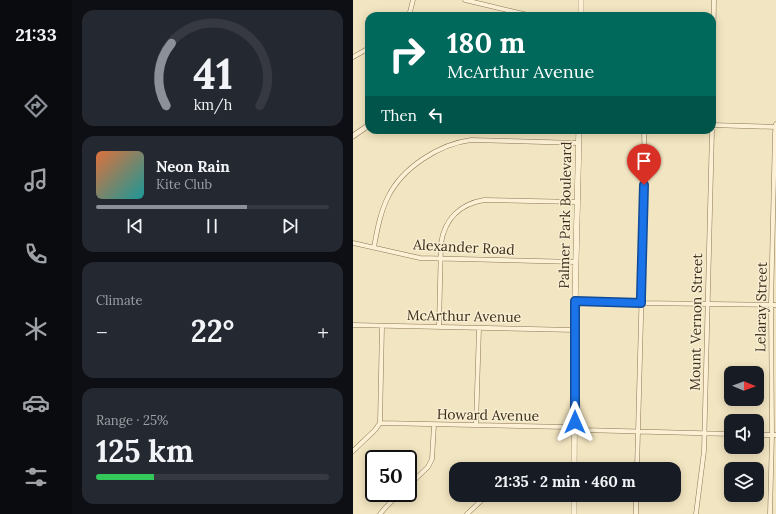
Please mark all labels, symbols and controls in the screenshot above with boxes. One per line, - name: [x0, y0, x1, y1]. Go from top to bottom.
- text: 21:33: [15, 23, 57, 46]
- text: 180 m: [447, 25, 525, 61]
- icon: right: [381, 28, 433, 80]
- text: 41: [193, 47, 232, 100]
- text: McArthur Avenue: [447, 60, 594, 83]
- icon: directions: [22, 92, 50, 120]
- text: km/h: [193, 96, 232, 115]
- icon: left: [425, 104, 447, 126]
- text: Then: [381, 106, 417, 125]
- street label: Palmer Park Boulevard: [555, 141, 575, 289]
- pin: [627, 144, 661, 185]
- icon: arrive: [633, 150, 655, 172]
- text: Neon Rain: [156, 157, 230, 176]
- icon: music: [22, 166, 50, 194]
- text: Kite Club: [156, 176, 212, 193]
- icon: previous: [124, 215, 146, 237]
- icon: pause: [201, 215, 223, 237]
- icon: next: [279, 215, 301, 237]
- street label: Alexander Road: [412, 235, 515, 259]
- icon: phone: [22, 240, 50, 268]
- street label: Mount Vernon Street: [686, 252, 706, 391]
- street label: Lelaray Street: [751, 261, 771, 352]
- text: Climate: [96, 292, 143, 309]
- street label: McArthur Avenue: [407, 306, 522, 326]
- text: 22°: [191, 312, 234, 350]
- icon: climate: [22, 315, 50, 343]
- text: −: [96, 318, 108, 346]
- text: +: [317, 318, 329, 346]
- north arrow: [724, 366, 764, 406]
- map controls: [724, 366, 764, 502]
- icon: car: [22, 389, 50, 417]
- position arrow: [554, 401, 596, 443]
- street label: Howard Avenue: [437, 405, 540, 425]
- text: Range · 25%: [96, 412, 168, 429]
- button: sound: [724, 414, 764, 454]
- text: 125 km: [96, 432, 194, 470]
- speed limit sign: 50: [365, 450, 417, 502]
- button: layers: [724, 462, 764, 502]
- icon: filters: [22, 463, 50, 491]
- text: 21:35 · 2 min · 460 m: [494, 472, 636, 491]

